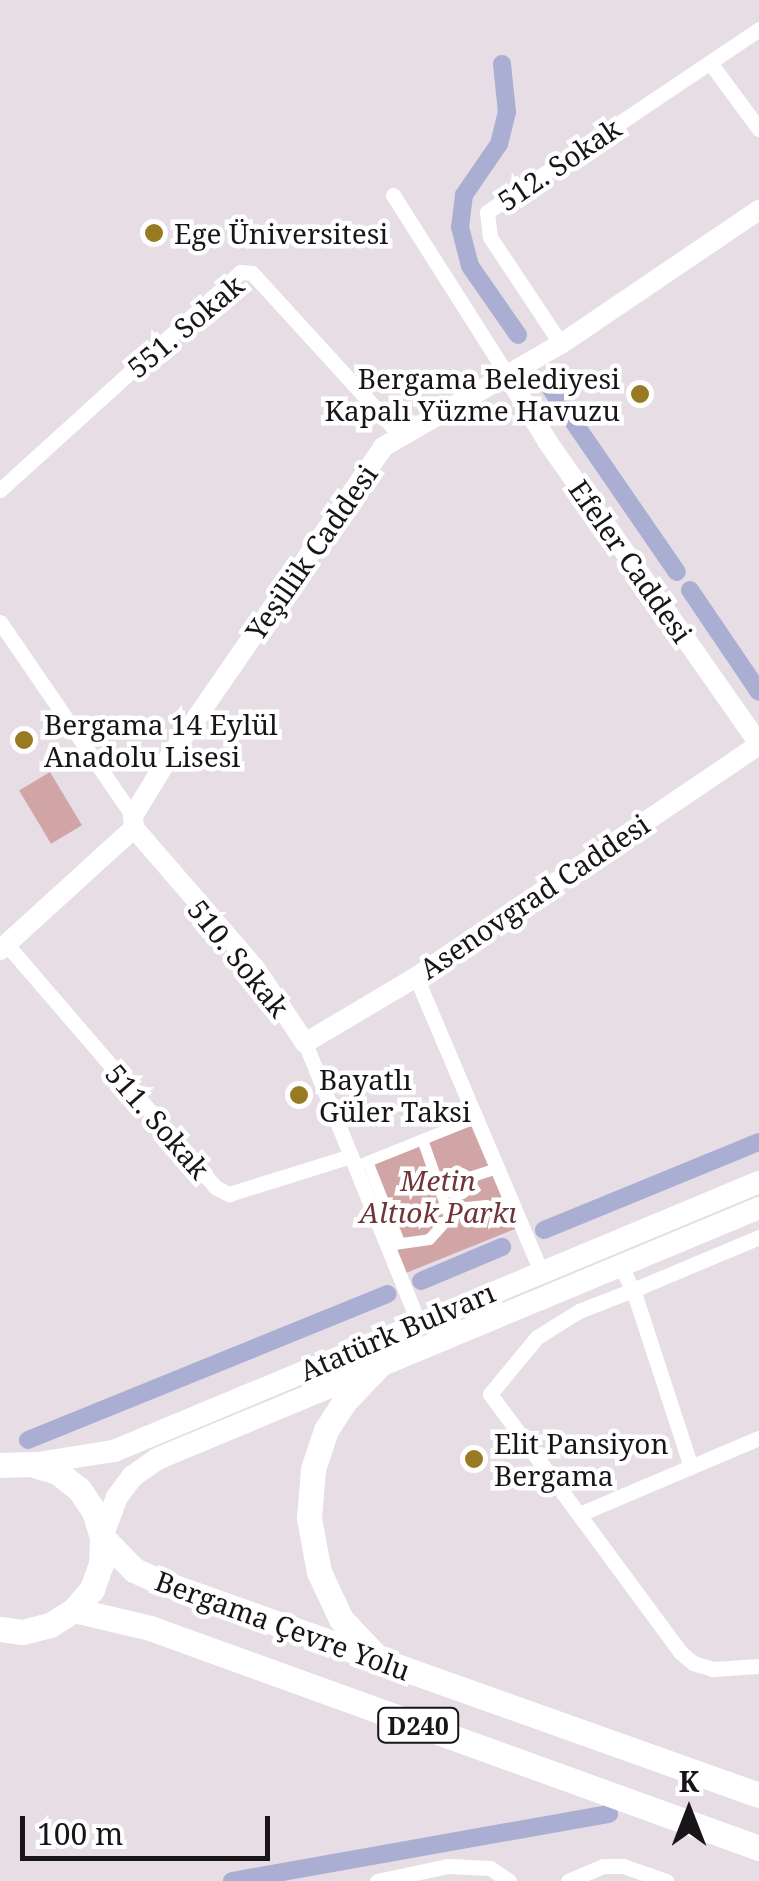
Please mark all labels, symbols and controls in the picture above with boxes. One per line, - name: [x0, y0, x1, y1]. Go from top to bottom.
- street label: 512. Sokak: [491, 111, 627, 217]
- place label: Ege Üniversitesi: [174, 216, 388, 250]
- marker: Ege Üniversitesi: [143, 222, 165, 244]
- street label: 551. Sokak: [120, 268, 250, 384]
- place label: Bergama Belediyesi Kapalı Yüzme Havuzu: [324, 361, 620, 427]
- marker: Bergama Belediyesi Kapalı Yüzme Havuzu: [629, 383, 651, 405]
- street label: Yeşillik Caddesi: [238, 458, 384, 646]
- street label: Efeler Caddesi: [563, 473, 699, 649]
- place label: Bergama 14 Eylül Anadolu Lisesi: [44, 707, 278, 773]
- marker: Bergama 14 Eylül Anadolu Lisesi: [13, 729, 35, 751]
- street label: Asenovgrad Caddesi: [413, 807, 655, 985]
- street label: 510. Sokak: [182, 893, 296, 1023]
- street label: 511. Sokak: [99, 1057, 217, 1185]
- place label: Bayatlı Güler Taksi: [319, 1062, 471, 1128]
- marker: Bayatlı Güler Taksi: [288, 1084, 310, 1106]
- park label: Metin Altıok Parkı: [359, 1163, 517, 1229]
- street label: Atatürk Bulvarı: [294, 1275, 500, 1387]
- place label: Elit Pansiyon Bergama: [494, 1426, 669, 1492]
- marker: Elit Pansiyon Bergama: [463, 1448, 485, 1470]
- street label: Bergama Çevre Yolu: [151, 1563, 415, 1687]
- road number: D240: [376, 1705, 460, 1745]
- north arrow: [639, 1761, 739, 1861]
- text: K: [679, 1762, 699, 1800]
- scale bar: [25, 1796, 275, 1858]
- text: 100 m: [37, 1813, 123, 1854]

